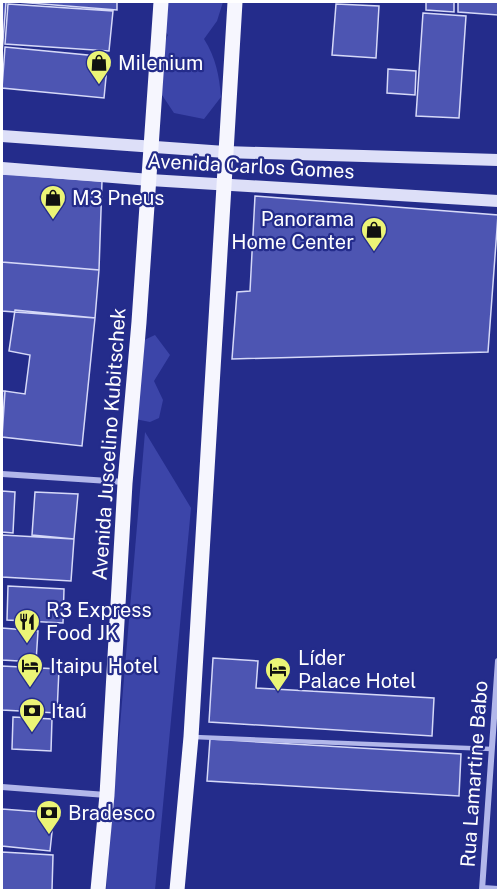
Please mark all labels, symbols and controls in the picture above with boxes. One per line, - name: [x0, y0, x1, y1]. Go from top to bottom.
- shop icon: Milenium: [84, 48, 114, 86]
- place label: Milenium: [118, 51, 203, 75]
- street label: Avenida Carlos Gomes: [147, 149, 355, 183]
- shop icon: M3 Pneus: [38, 183, 68, 221]
- place label: M3 Pneus: [72, 186, 164, 210]
- place label: Panorama Home Center: [231, 207, 354, 254]
- shop icon: Panorama Home Center: [359, 215, 389, 253]
- street label: Avenida Juscelino Kubitschek: [88, 307, 130, 581]
- place label: R3 Express Food JK: [46, 598, 152, 645]
- restaurant icon: R3 Express Food JK: [12, 607, 42, 645]
- place label: Líder Palace Hotel: [298, 646, 416, 693]
- hotel icon: Itaipu Hotel: [15, 651, 45, 689]
- place label: Itaipu Hotel: [50, 654, 159, 678]
- hotel icon: Líder Palace Hotel: [263, 655, 293, 693]
- street label: Rua Lamartine Babo: [455, 680, 493, 868]
- bank icon: Itaú: [17, 696, 47, 734]
- place label: Itaú: [51, 699, 87, 723]
- bank icon: Bradesco: [34, 798, 64, 836]
- place label: Bradesco: [68, 801, 155, 825]

